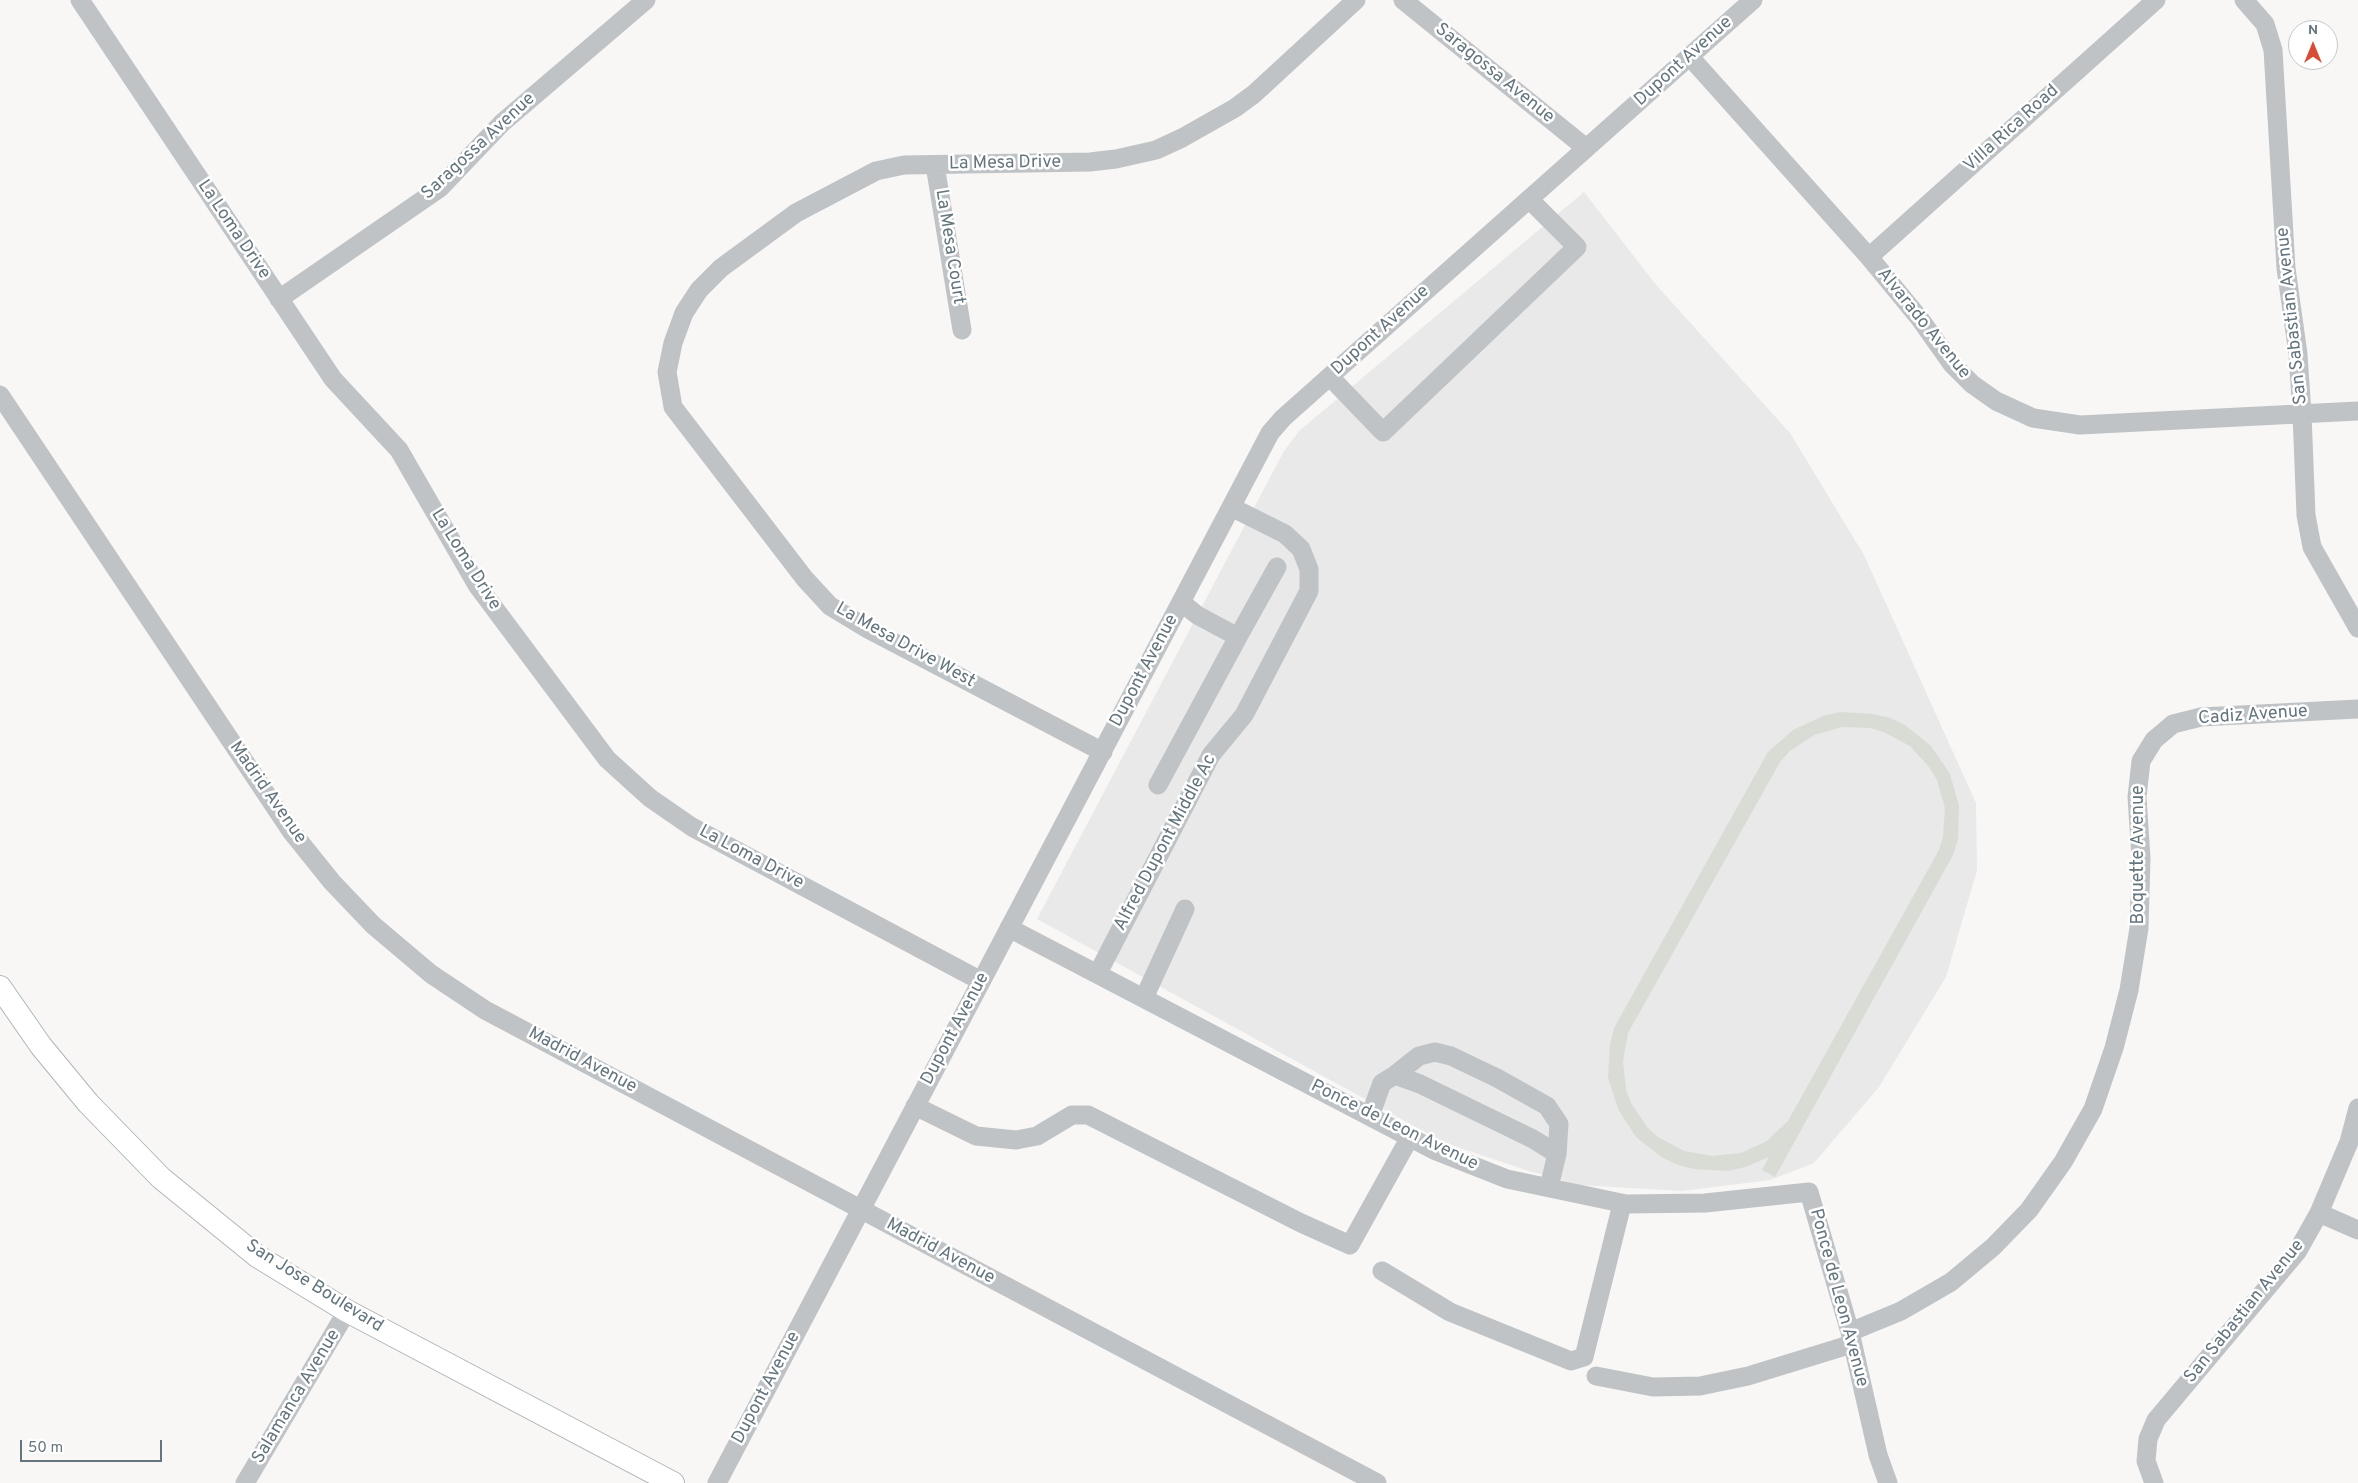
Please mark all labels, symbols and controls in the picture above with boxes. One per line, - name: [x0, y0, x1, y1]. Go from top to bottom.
- street label: Dupont Avenue: [1631, 12, 1737, 112]
- street label: Saragossa Avenue: [1430, 19, 1558, 129]
- north arrow: [2288, 20, 2338, 70]
- text: N: [2308, 22, 2318, 39]
- street label: Villa Rica Road: [1960, 81, 2064, 177]
- street label: Saragossa Avenue: [418, 89, 540, 205]
- street label: La Mesa Drive: [949, 152, 1061, 176]
- street label: La Loma Drive: [192, 176, 274, 284]
- street label: La Mesa Court: [929, 188, 969, 306]
- street label: San Sabastian Avenue: [2273, 226, 2313, 406]
- street label: Alvarado Avenue: [1872, 264, 1974, 384]
- street label: Dupont Avenue: [1328, 281, 1434, 381]
- street label: La Loma Drive: [425, 505, 505, 615]
- street label: La Mesa Drive West: [832, 599, 978, 693]
- street label: Dupont Avenue: [1106, 611, 1184, 731]
- street label: Cadiz Avenue: [2198, 701, 2308, 731]
- street label: Madrid Avenue: [224, 738, 310, 848]
- street label: Alfred Dupont Middle Ac: [1110, 751, 1222, 935]
- street label: Boquette Avenue: [2128, 785, 2150, 925]
- street label: La Loma Drive: [695, 821, 807, 895]
- street label: Dupont Avenue: [917, 969, 995, 1089]
- street label: Madrid Avenue: [524, 1023, 640, 1099]
- street label: Ponce de Leon Avenue: [1307, 1076, 1481, 1176]
- street label: Ponce de Leon Avenue: [1804, 1207, 1872, 1389]
- street label: Madrid Avenue: [882, 1214, 998, 1290]
- street label: San Jose Boulevard: [241, 1236, 387, 1338]
- street label: San Sabastian Avenue: [2180, 1236, 2310, 1388]
- street label: Salamanca Avenue: [248, 1326, 346, 1468]
- street label: Dupont Avenue: [728, 1328, 806, 1448]
- scale bar: [22, 1430, 165, 1462]
- text: 50 m: [28, 1439, 63, 1458]

